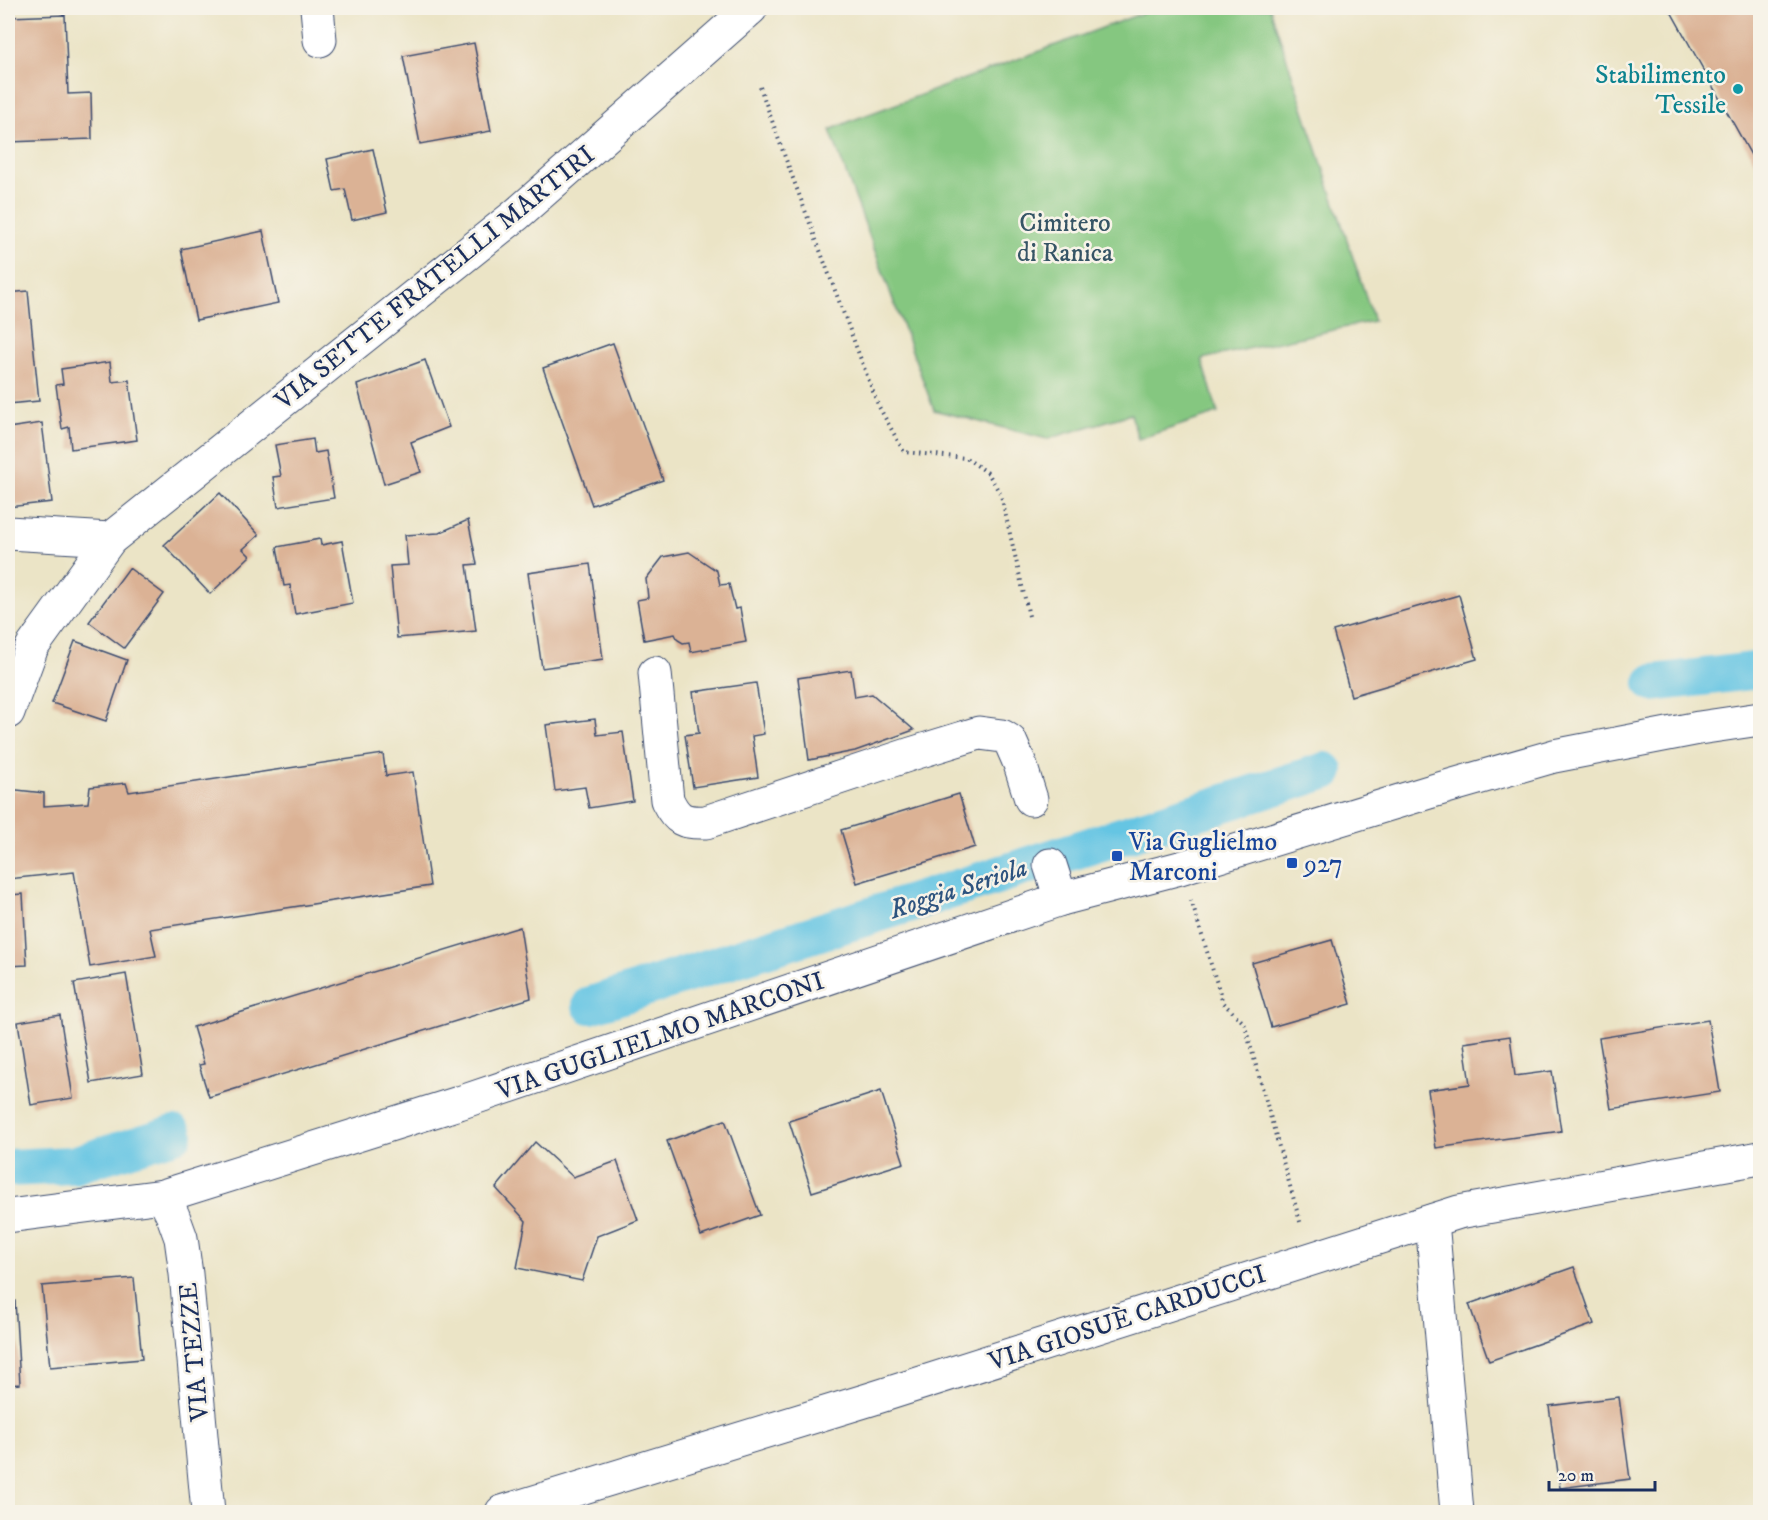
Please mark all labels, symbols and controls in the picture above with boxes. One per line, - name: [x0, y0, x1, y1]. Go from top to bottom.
- place label: Stabilimento Tessile: [1595, 59, 1726, 122]
- marker: Stabilimento Tessile: [1731, 82, 1745, 96]
- street label: VIA SETTE FRATELLI MARTIRI: [267, 139, 602, 418]
- park label: Cimitero di Ranica: [1017, 207, 1113, 270]
- place label: Via Guglielmo Marconi: [1128, 826, 1277, 889]
- place label: 927: [1302, 848, 1343, 881]
- marker: Via Guglielmo Marconi: [1110, 849, 1124, 863]
- water label: Roggia Seriola: [884, 851, 1032, 928]
- marker: 927: [1285, 856, 1299, 870]
- street label: VIA GUGLIELMO MARCONI: [491, 965, 829, 1108]
- street label: VIA GIOSUÈ CARDUCCI: [984, 1258, 1270, 1379]
- street label: VIA TEZZE: [172, 1281, 217, 1424]
- scale bar: [1549, 1454, 1656, 1492]
- text: 20 m: [1558, 1465, 1594, 1487]

